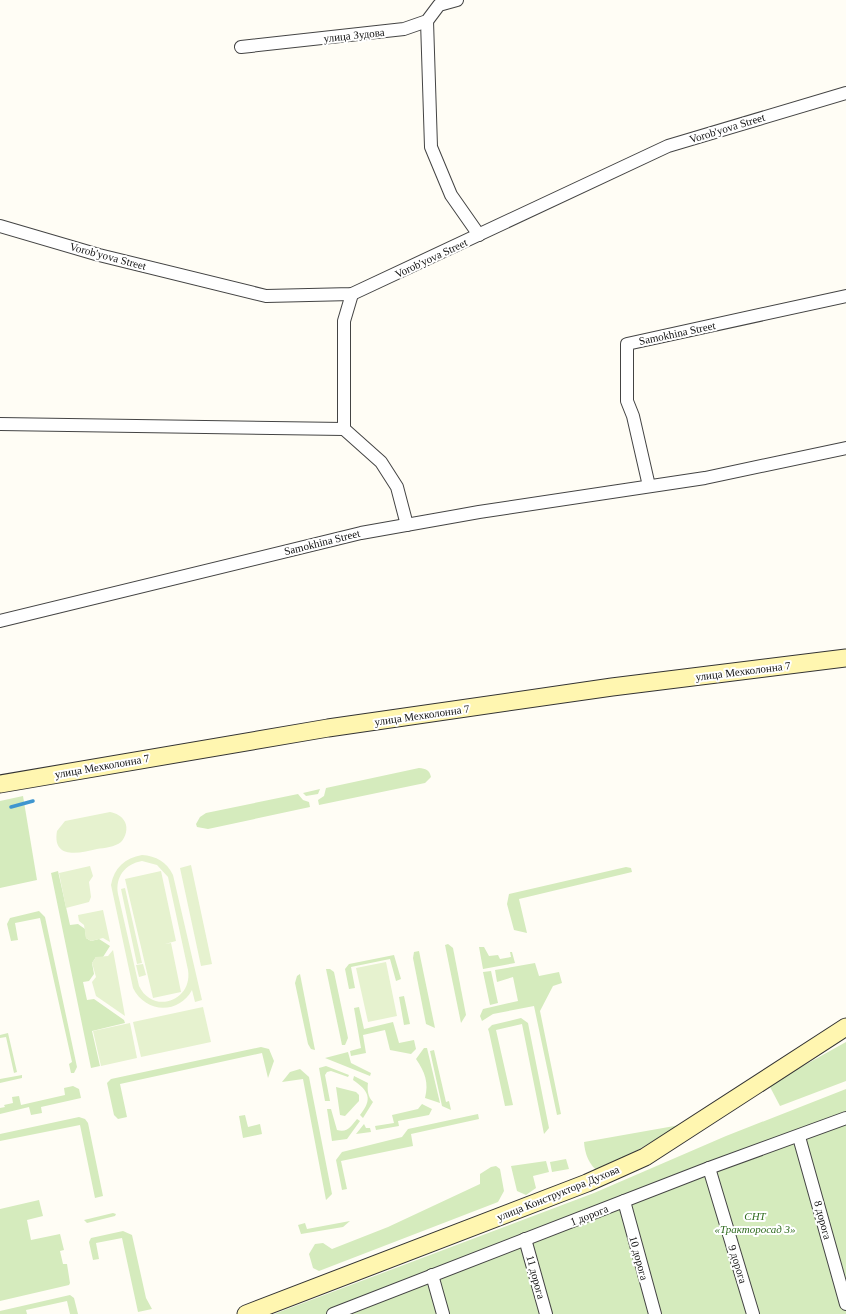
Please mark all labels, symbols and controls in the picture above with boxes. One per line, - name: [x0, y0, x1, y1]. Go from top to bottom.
- street label: улица Зудова: [323, 26, 385, 44]
- street label: Vorob'yova Street: [688, 111, 766, 145]
- street label: Vorob'yova Street: [393, 236, 469, 280]
- street label: Vorob'yova Street: [69, 240, 147, 272]
- street label: Samokhina Street: [638, 319, 716, 347]
- street label: Samokhina Street: [283, 527, 361, 557]
- street label: улица Мехколонна 7: [695, 659, 792, 683]
- street label: улица Мехколонна 7: [374, 702, 471, 728]
- street label: улица Мехколонна 7: [54, 752, 151, 780]
- street label: улица Конструктора Духова: [495, 1163, 621, 1223]
- street label: 8 дорога: [812, 1199, 834, 1241]
- street label: 1 дорога: [568, 1202, 610, 1228]
- park label: СНТ «Тракторосад 3»: [714, 1210, 796, 1235]
- street label: 10 дорога: [627, 1235, 651, 1282]
- street label: 9 дорога: [726, 1243, 750, 1285]
- street label: 11 дорога: [524, 1254, 548, 1300]

